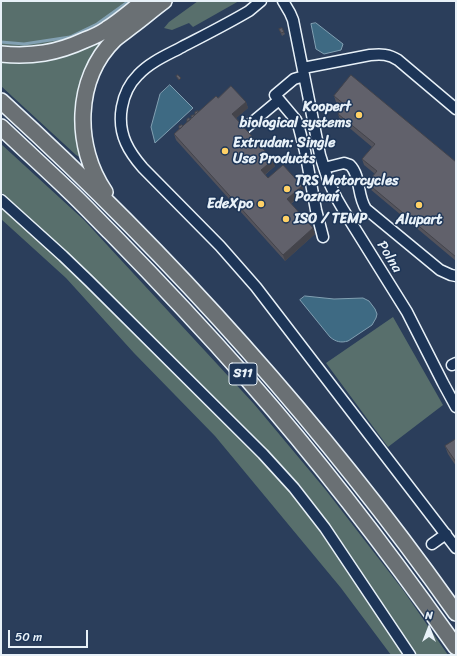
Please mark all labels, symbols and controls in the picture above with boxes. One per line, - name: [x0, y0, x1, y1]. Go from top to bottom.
- place label: Koopert biological systems: [240, 99, 351, 132]
- marker: Koopert biological systems: [354, 110, 364, 120]
- place label: Extrudan: Single Use Products: [233, 135, 336, 168]
- marker: Extrudan: Single Use Products: [220, 146, 230, 156]
- place label: TRS Motorcycles Poznań: [295, 173, 398, 206]
- marker: TRS Motorcycles Poznań: [282, 184, 292, 194]
- place label: EdeXpo: [207, 196, 253, 212]
- marker: EdeXpo: [256, 199, 266, 209]
- marker: Alupart: [414, 200, 424, 210]
- place label: ISO / TEMP: [294, 211, 367, 227]
- place label: Alupart: [396, 212, 442, 228]
- marker: ISO / TEMP: [281, 214, 291, 224]
- street label: Polna: [373, 238, 405, 276]
- road number: S11: [229, 363, 257, 385]
- text: N: [425, 606, 433, 625]
- north arrow: [409, 608, 449, 648]
- scale bar: [10, 622, 90, 648]
- text: 50 m: [15, 626, 42, 648]

